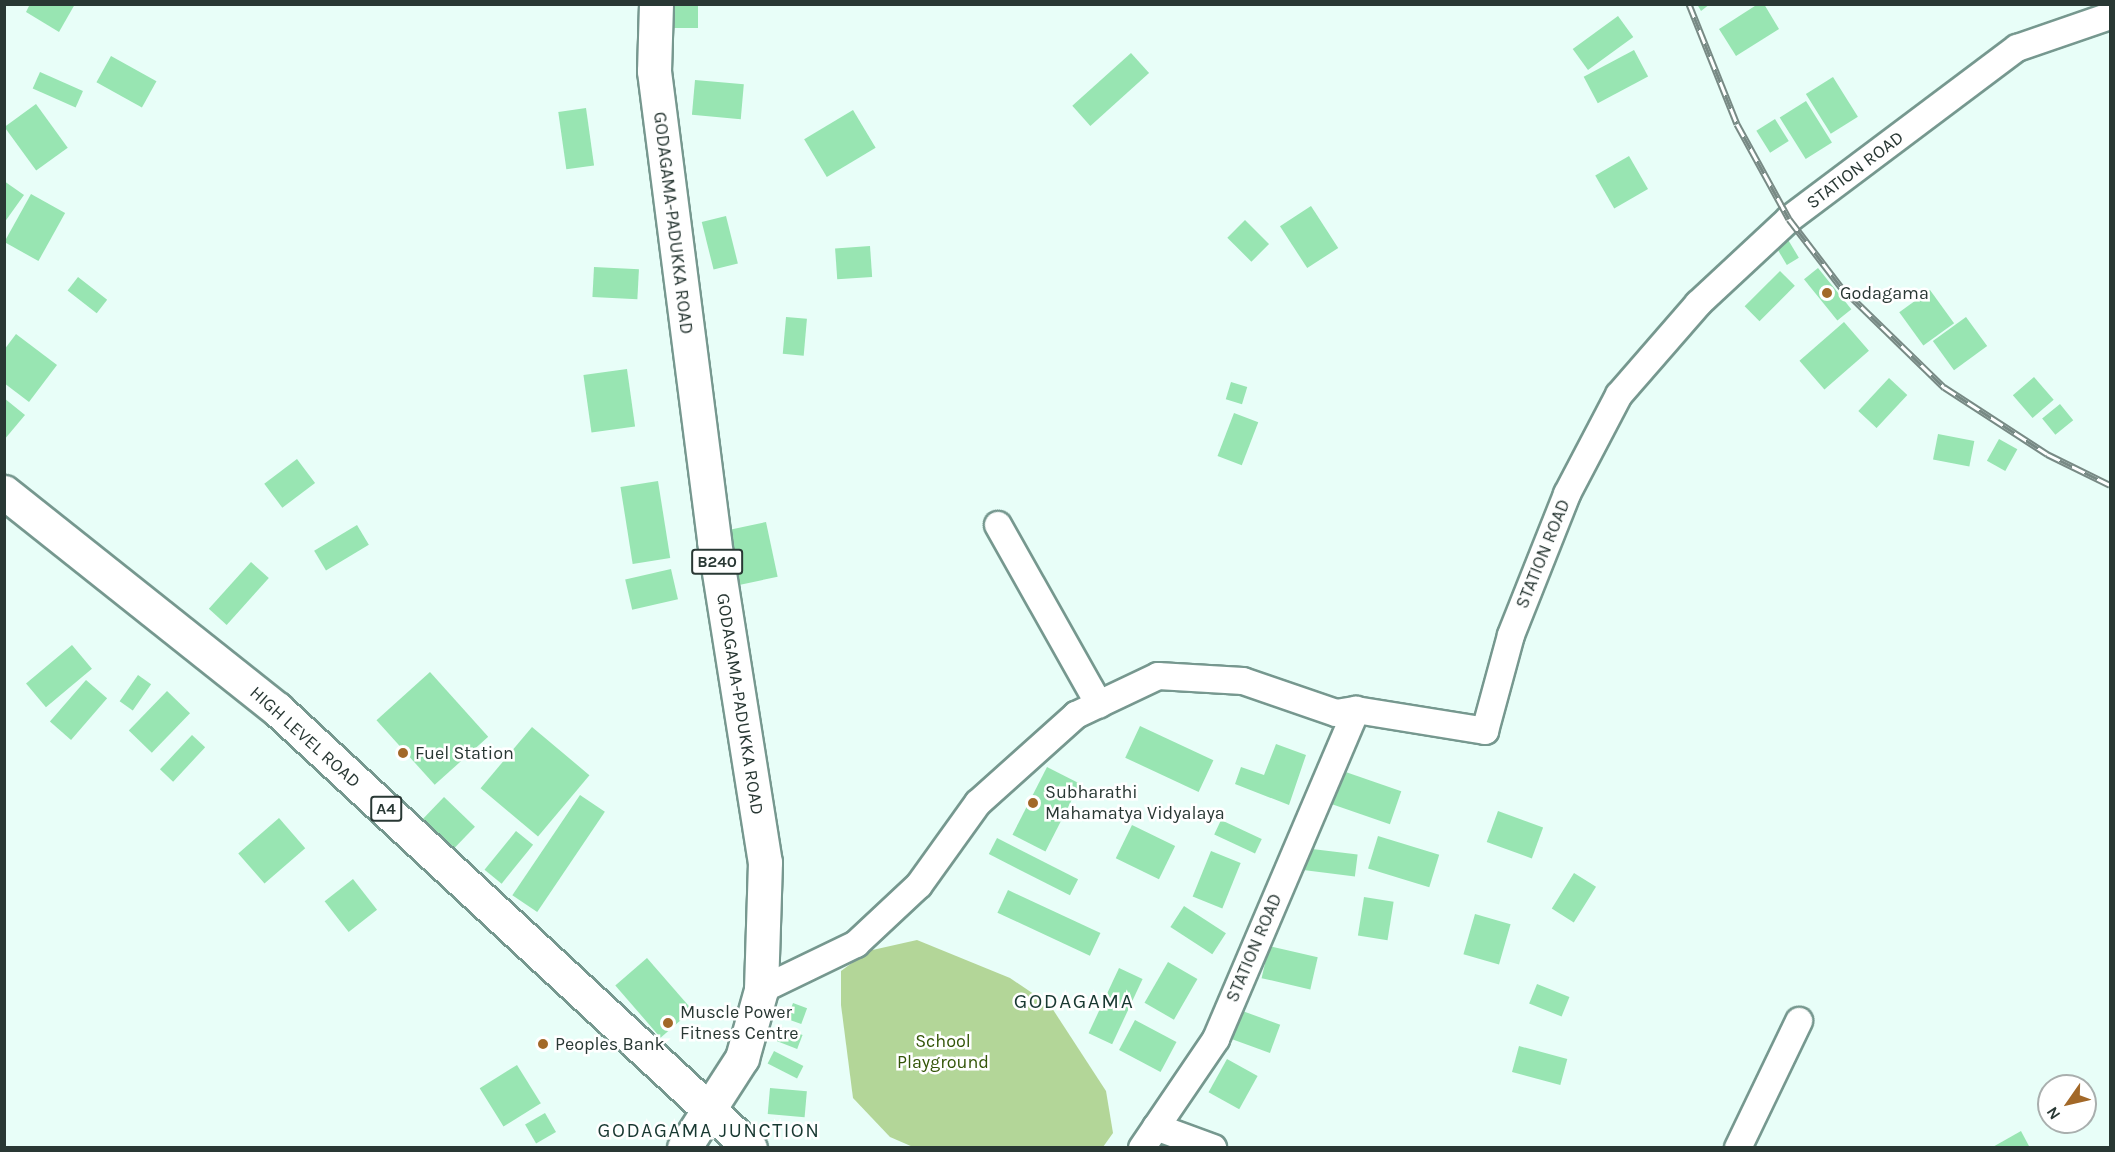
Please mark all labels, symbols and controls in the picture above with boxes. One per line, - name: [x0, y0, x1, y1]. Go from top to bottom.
- street label: GODAGAMA-PADUKKA ROAD: [649, 111, 697, 335]
- street label: STATION ROAD: [1802, 127, 1908, 213]
- place label: Godagama: [1840, 282, 1929, 304]
- marker: Godagama: [1818, 284, 1836, 302]
- street label: STATION ROAD: [1511, 496, 1575, 612]
- road number: B240: [690, 549, 744, 575]
- street label: GODAGAMA-PADUKKA ROAD: [712, 592, 768, 816]
- street label: HIGH LEVEL ROAD: [245, 682, 365, 792]
- place label: Fuel Station: [415, 742, 514, 764]
- marker: Fuel Station: [396, 746, 410, 760]
- place label: Subharathi Mahamatya Vidyalaya: [1045, 782, 1225, 824]
- road number: A4: [370, 796, 402, 822]
- marker: Subharathi Mahamatya Vidyalaya: [1026, 796, 1040, 810]
- street label: STATION ROAD: [1221, 890, 1287, 1006]
- district label: GODAGAMA: [1014, 988, 1134, 1014]
- place label: Muscle Power Fitness Centre: [680, 1002, 799, 1044]
- marker: Muscle Power Fitness Centre: [661, 1016, 675, 1030]
- park label: School Playground: [897, 1031, 989, 1074]
- place label: Peoples Bank: [555, 1033, 665, 1055]
- marker: Peoples Bank: [536, 1037, 550, 1051]
- north arrow: [2037, 1074, 2097, 1134]
- text: N: [2042, 1103, 2064, 1123]
- district label: GODAGAMA JUNCTION: [598, 1118, 820, 1142]

